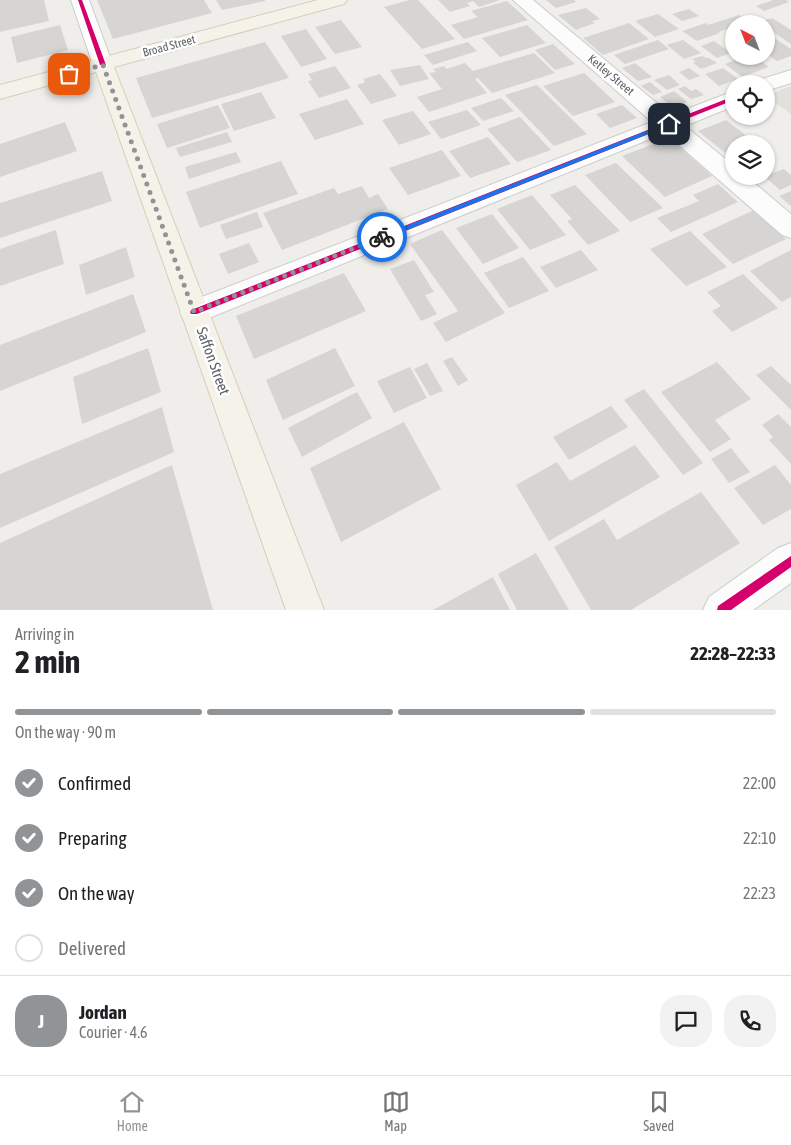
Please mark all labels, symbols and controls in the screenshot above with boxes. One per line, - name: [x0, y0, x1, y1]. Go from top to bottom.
- north arrow: [725, 15, 775, 65]
- map controls: [725, 15, 775, 185]
- street label: Broad Street: [141, 32, 197, 60]
- street label: Ketley Street: [585, 52, 637, 99]
- pin: [48, 53, 90, 95]
- icon: bag: [55, 60, 83, 88]
- button: locate: [725, 75, 775, 125]
- pin: [648, 103, 690, 145]
- icon: home: [655, 110, 683, 138]
- button: layers: [725, 135, 775, 185]
- courier: [357, 212, 407, 262]
- icon: bike: [368, 223, 396, 251]
- street label: Saffon Street: [193, 325, 234, 397]
- text: Arriving in: [15, 625, 75, 643]
- text: 22:28–22:33: [690, 642, 776, 664]
- text: 2 min: [15, 643, 80, 680]
- text: On the way · 90 m: [15, 723, 116, 741]
- icon: check: [15, 769, 43, 797]
- text: Confirmed: [58, 772, 131, 794]
- text: 22:00: [743, 774, 776, 792]
- icon: check: [15, 824, 43, 852]
- text: Preparing: [58, 827, 127, 849]
- text: 22:10: [743, 829, 776, 847]
- icon: check: [15, 879, 43, 907]
- text: On the way: [58, 882, 135, 904]
- text: 22:23: [743, 884, 776, 902]
- text: Delivered: [58, 937, 126, 959]
- button: chat: [660, 995, 712, 1047]
- button: phone: [724, 995, 776, 1047]
- text: Jordan: [79, 1001, 127, 1023]
- text: J: [38, 1010, 44, 1032]
- text: Courier · 4.6: [79, 1023, 148, 1041]
- tab: Home: [117, 1088, 148, 1134]
- tab: Map: [382, 1088, 410, 1134]
- tab: Saved: [643, 1088, 674, 1134]

